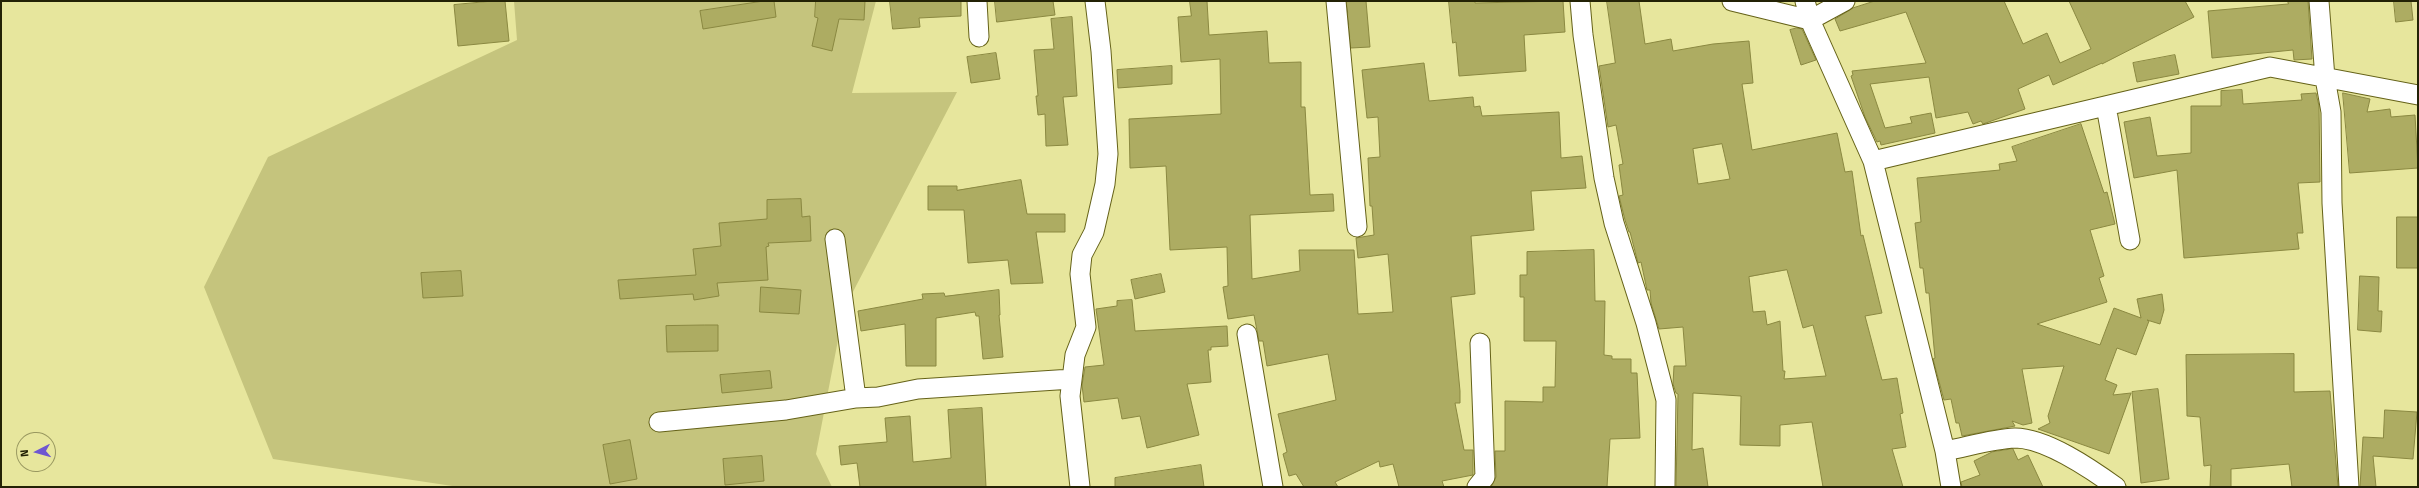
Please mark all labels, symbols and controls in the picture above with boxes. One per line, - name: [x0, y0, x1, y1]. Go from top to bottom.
- north arrow: [16, 432, 56, 472]
- text: N: [18, 449, 31, 458]

